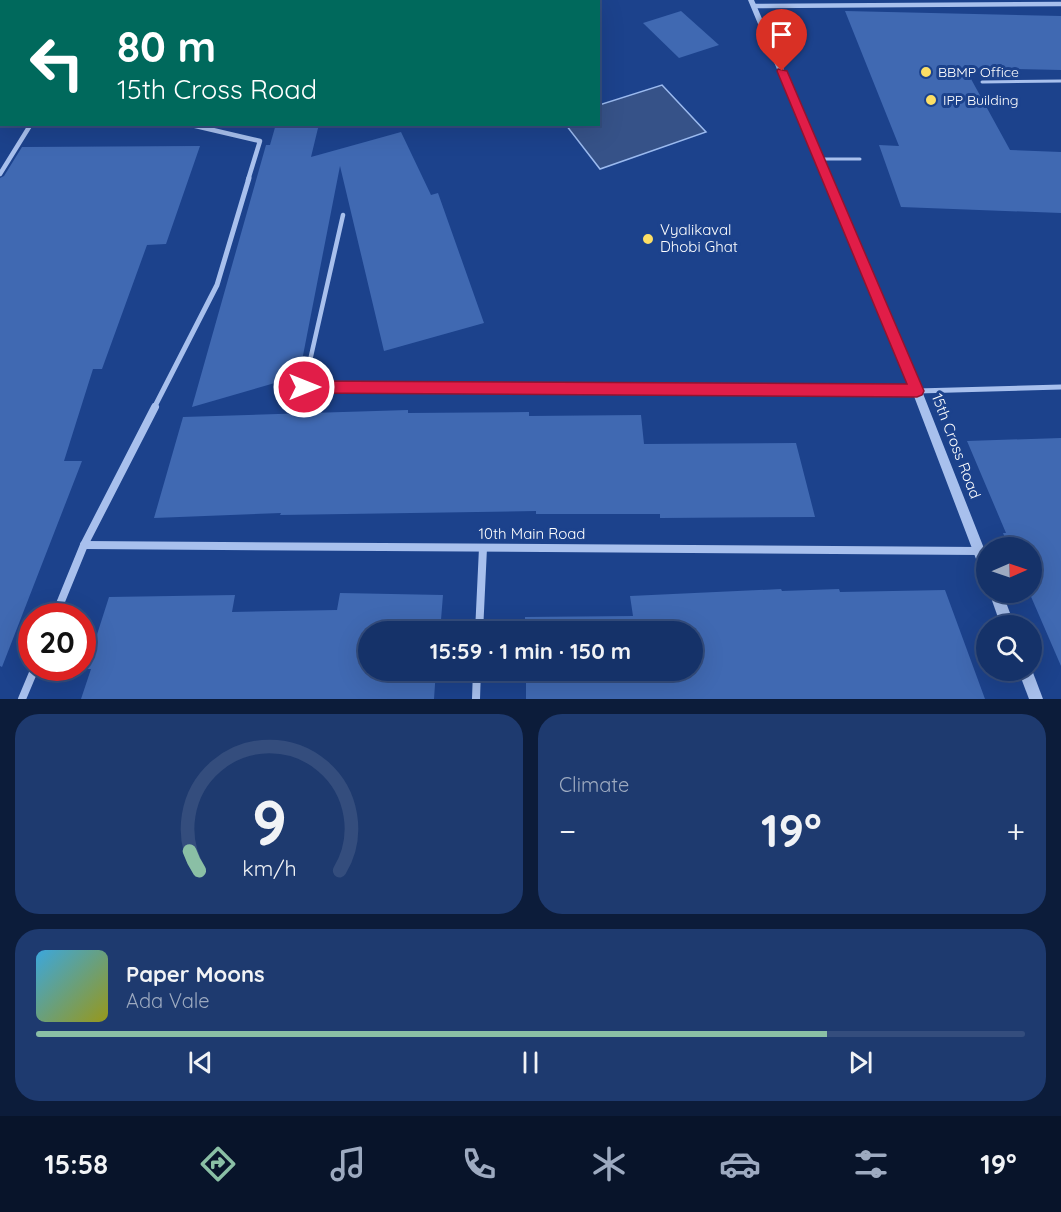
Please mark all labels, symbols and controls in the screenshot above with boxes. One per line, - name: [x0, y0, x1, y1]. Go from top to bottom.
- pin: [756, 9, 807, 71]
- icon: arrive: [765, 18, 798, 51]
- text: 80 m: [117, 20, 216, 73]
- icon: left: [18, 24, 96, 102]
- place label: BBMP Office: [938, 63, 1019, 81]
- marker: BBMP Office: [919, 65, 933, 79]
- text: 15th Cross Road: [117, 72, 317, 106]
- place label: IPP Building: [943, 91, 1018, 109]
- marker: IPP Building: [924, 93, 938, 107]
- place label: Vyalikaval Dhobi Ghat: [660, 220, 738, 256]
- marker: Vyalikaval Dhobi Ghat: [641, 232, 655, 246]
- position arrow: [272, 355, 336, 419]
- street label: 15th Cross Road: [928, 391, 985, 501]
- street label: 10th Main Road: [479, 524, 585, 543]
- north arrow: [976, 537, 1042, 603]
- map controls: [976, 537, 1042, 681]
- speed limit sign: 20: [18, 603, 96, 681]
- button: search: [976, 615, 1042, 681]
- text: 15:59 · 1 min · 150 m: [430, 637, 631, 665]
- text: Climate: [559, 772, 629, 797]
- text: 9: [251, 783, 287, 861]
- text: 19°: [761, 802, 822, 858]
- text: −: [559, 810, 576, 851]
- text: +: [1006, 810, 1025, 851]
- text: km/h: [242, 855, 296, 881]
- text: Paper Moons: [126, 960, 265, 988]
- text: Ada Vale: [126, 988, 210, 1013]
- icon: previous: [184, 1046, 217, 1079]
- icon: pause: [514, 1046, 547, 1079]
- icon: next: [844, 1046, 877, 1079]
- icon: directions: [197, 1143, 239, 1185]
- icon: music: [327, 1143, 369, 1185]
- icon: phone: [458, 1143, 500, 1185]
- icon: climate: [588, 1143, 630, 1185]
- icon: car: [719, 1143, 761, 1185]
- icon: filters: [850, 1143, 892, 1185]
- text: 15:58: [44, 1147, 108, 1181]
- text: 19°: [980, 1147, 1017, 1181]

